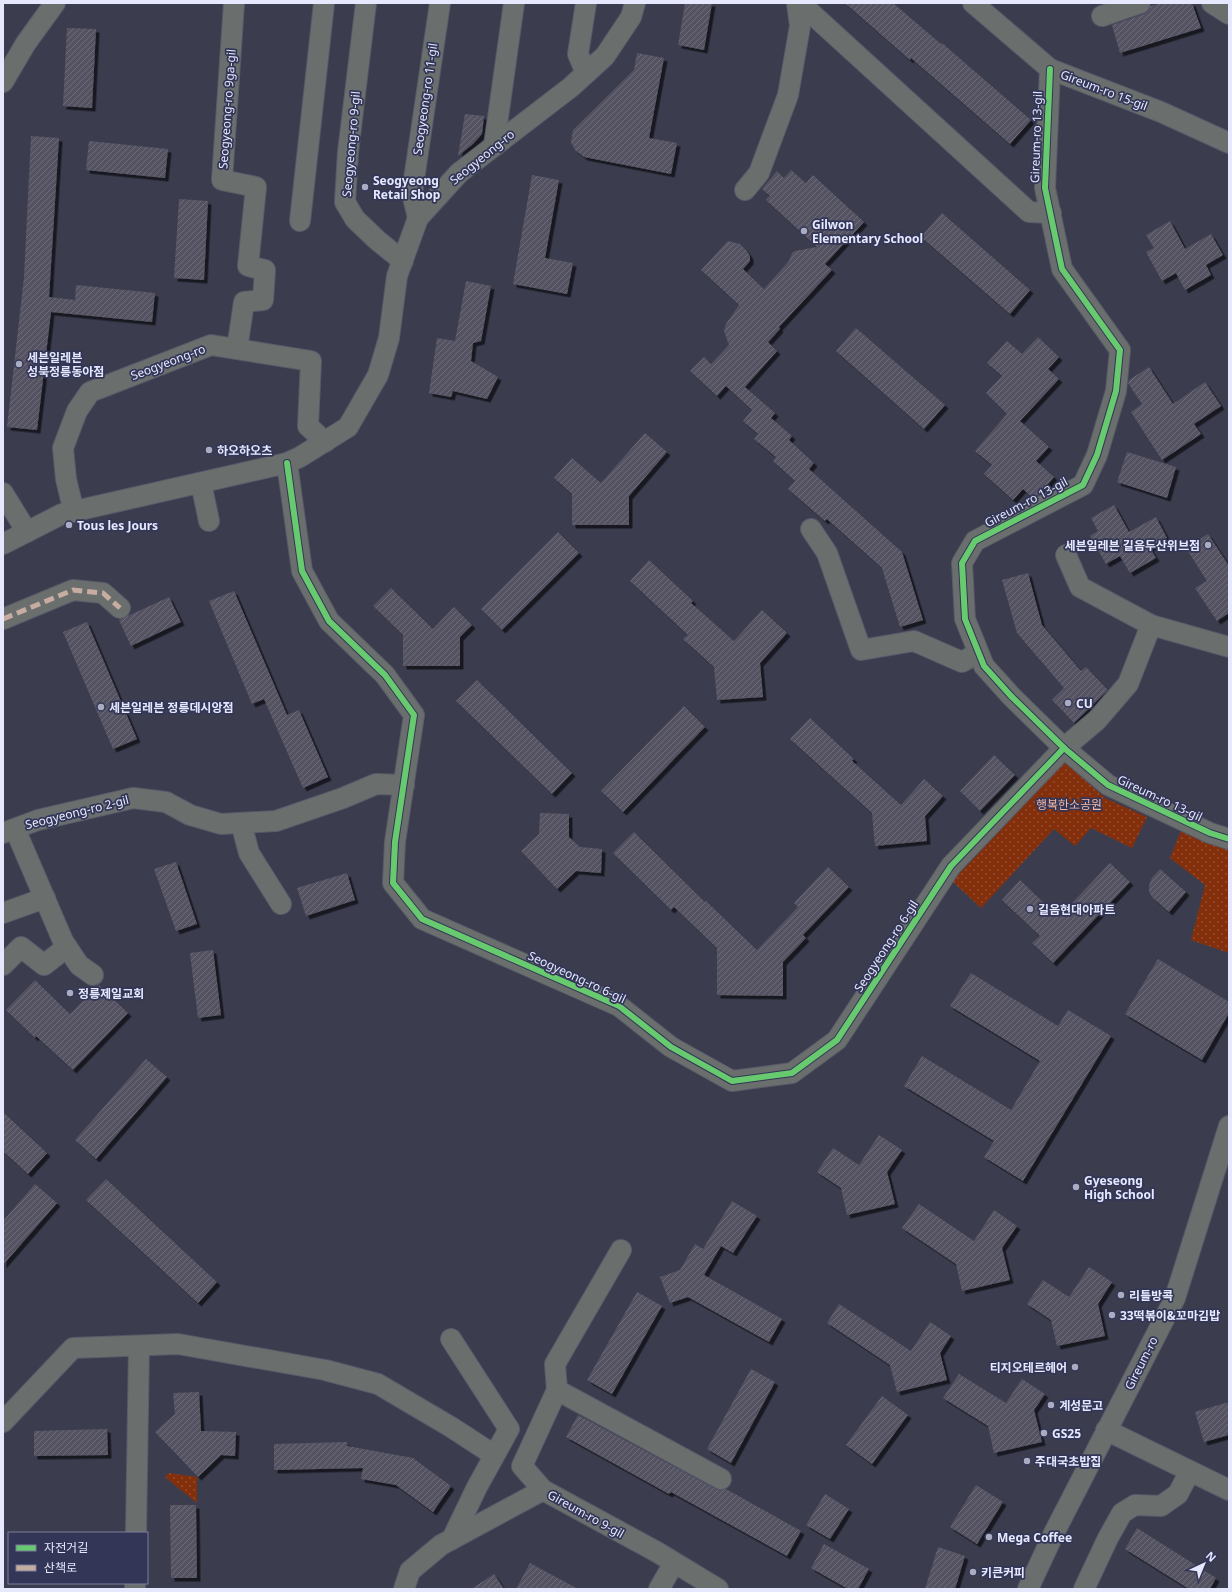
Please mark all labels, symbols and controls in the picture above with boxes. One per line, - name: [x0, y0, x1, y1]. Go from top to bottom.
- street label: Seogyeong-ro 11-gil: [409, 42, 441, 156]
- street label: Seogyeong-ro 9ga-gil: [214, 48, 240, 170]
- street label: Gireum-ro 15-gil: [1058, 66, 1150, 114]
- street label: Seogyeong-ro 9-gil: [338, 90, 364, 198]
- street label: Gireum-ro 13-gil: [1026, 91, 1046, 183]
- street label: Seogyeong-ro: [446, 126, 518, 188]
- place label: Seogyeong Retail Shop: [373, 172, 441, 203]
- marker: Seogyeong Retail Shop: [360, 182, 370, 192]
- place label: Gilwon Elementary School: [812, 216, 923, 247]
- marker: Gilwon Elementary School: [799, 226, 809, 236]
- street label: Seogyeong-ro: [128, 340, 208, 384]
- place label: 세븐일레븐 성북정릉동아점: [27, 349, 104, 380]
- marker: 세븐일레븐 성북정릉동아점: [14, 359, 24, 369]
- place label: 하오하오츠: [217, 442, 272, 459]
- marker: 하오하오츠: [204, 445, 214, 455]
- street label: Gireum-ro 13-gil: [981, 473, 1071, 531]
- place label: Tous les Jours: [77, 517, 158, 534]
- marker: Tous les Jours: [64, 520, 74, 530]
- place label: 세븐일레븐 길음두산위브점: [1064, 537, 1200, 554]
- marker: 세븐일레븐 길음두산위브점: [1203, 540, 1213, 550]
- place label: CU: [1076, 695, 1093, 712]
- marker: CU: [1063, 698, 1073, 708]
- place label: 세븐일레븐 정릉데시앙점: [109, 699, 234, 716]
- marker: 세븐일레븐 정릉데시앙점: [96, 702, 106, 712]
- street label: Gireum-ro 13-gil: [1115, 771, 1205, 825]
- street label: Seogyeong-ro 2-gil: [23, 791, 131, 833]
- park label: 행복한소공원: [1036, 796, 1102, 813]
- street label: Seogyeong-ro 6-gil: [850, 897, 922, 995]
- place label: 길음현대아파트: [1038, 901, 1115, 918]
- marker: 길음현대아파트: [1025, 904, 1035, 914]
- street label: Seogyeong-ro 6-gil: [525, 947, 629, 1007]
- place label: 정릉제일교회: [78, 985, 144, 1002]
- marker: 정릉제일교회: [65, 988, 75, 998]
- place label: Gyeseong High School: [1084, 1172, 1154, 1203]
- marker: Gyeseong High School: [1071, 1182, 1081, 1192]
- place label: 리틀방콕: [1129, 1287, 1173, 1304]
- marker: 리틀방콕: [1116, 1290, 1126, 1300]
- place label: 33떡볶이&꼬마김밥: [1120, 1307, 1220, 1324]
- marker: 33떡볶이&꼬마김밥: [1107, 1310, 1117, 1320]
- street label: Gireum-ro: [1120, 1333, 1162, 1393]
- place label: 티지오테르헤어: [990, 1359, 1067, 1376]
- marker: 티지오테르헤어: [1070, 1362, 1080, 1372]
- place label: 계성문고: [1059, 1397, 1103, 1414]
- marker: 계성문고: [1046, 1400, 1056, 1410]
- place label: GS25: [1052, 1425, 1081, 1442]
- marker: GS25: [1039, 1428, 1049, 1438]
- place label: 주대국초밥집: [1035, 1453, 1101, 1470]
- marker: 주대국초밥집: [1022, 1456, 1032, 1466]
- street label: Gireum-ro 9-gil: [545, 1486, 627, 1542]
- place label: Mega Coffee: [997, 1529, 1072, 1546]
- legend: [8, 1532, 148, 1584]
- marker: Mega Coffee: [984, 1532, 994, 1542]
- text: 자전거길: [44, 1539, 88, 1556]
- north arrow: [1184, 1544, 1224, 1584]
- text: N: [1203, 1548, 1220, 1565]
- text: 산책로: [44, 1559, 77, 1576]
- place label: 키큰커피: [981, 1564, 1025, 1581]
- marker: 키큰커피: [968, 1567, 978, 1577]

